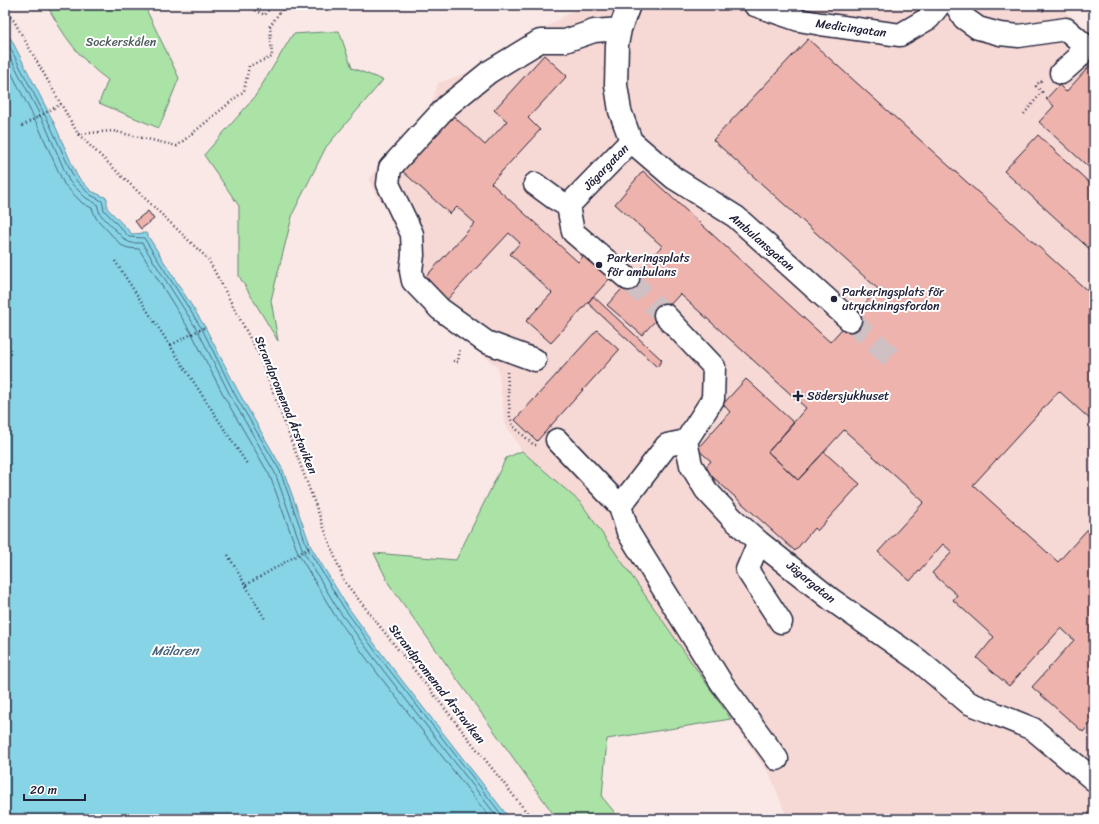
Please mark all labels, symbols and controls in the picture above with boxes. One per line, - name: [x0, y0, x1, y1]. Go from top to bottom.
- street label: Medicingatan: [814, 12, 888, 44]
- park label: Sockerskålen: [86, 31, 157, 53]
- street label: Jägargatan: [577, 138, 635, 196]
- street label: Ambulansgatan: [723, 206, 800, 277]
- place label: Parkeringsplats för ambulans: [607, 247, 690, 283]
- marker: Parkeringsplats för ambulans: [594, 260, 604, 270]
- place label: Parkeringsplats för utryckningsfordon: [842, 281, 945, 317]
- marker: Parkeringsplats för utryckningsfordon: [829, 294, 839, 304]
- street label: Strandpromenad Årstaviken: [248, 332, 324, 478]
- place label: Södersjukhuset: [807, 385, 889, 407]
- marker: Södersjukhuset: [792, 390, 804, 402]
- street label: Jägargatan: [781, 554, 841, 609]
- street label: Strandpromenad Årstaviken: [383, 619, 491, 749]
- water label: Mälaren: [152, 639, 200, 662]
- scale bar: [24, 776, 85, 802]
- text: 20 m: [30, 779, 57, 801]

